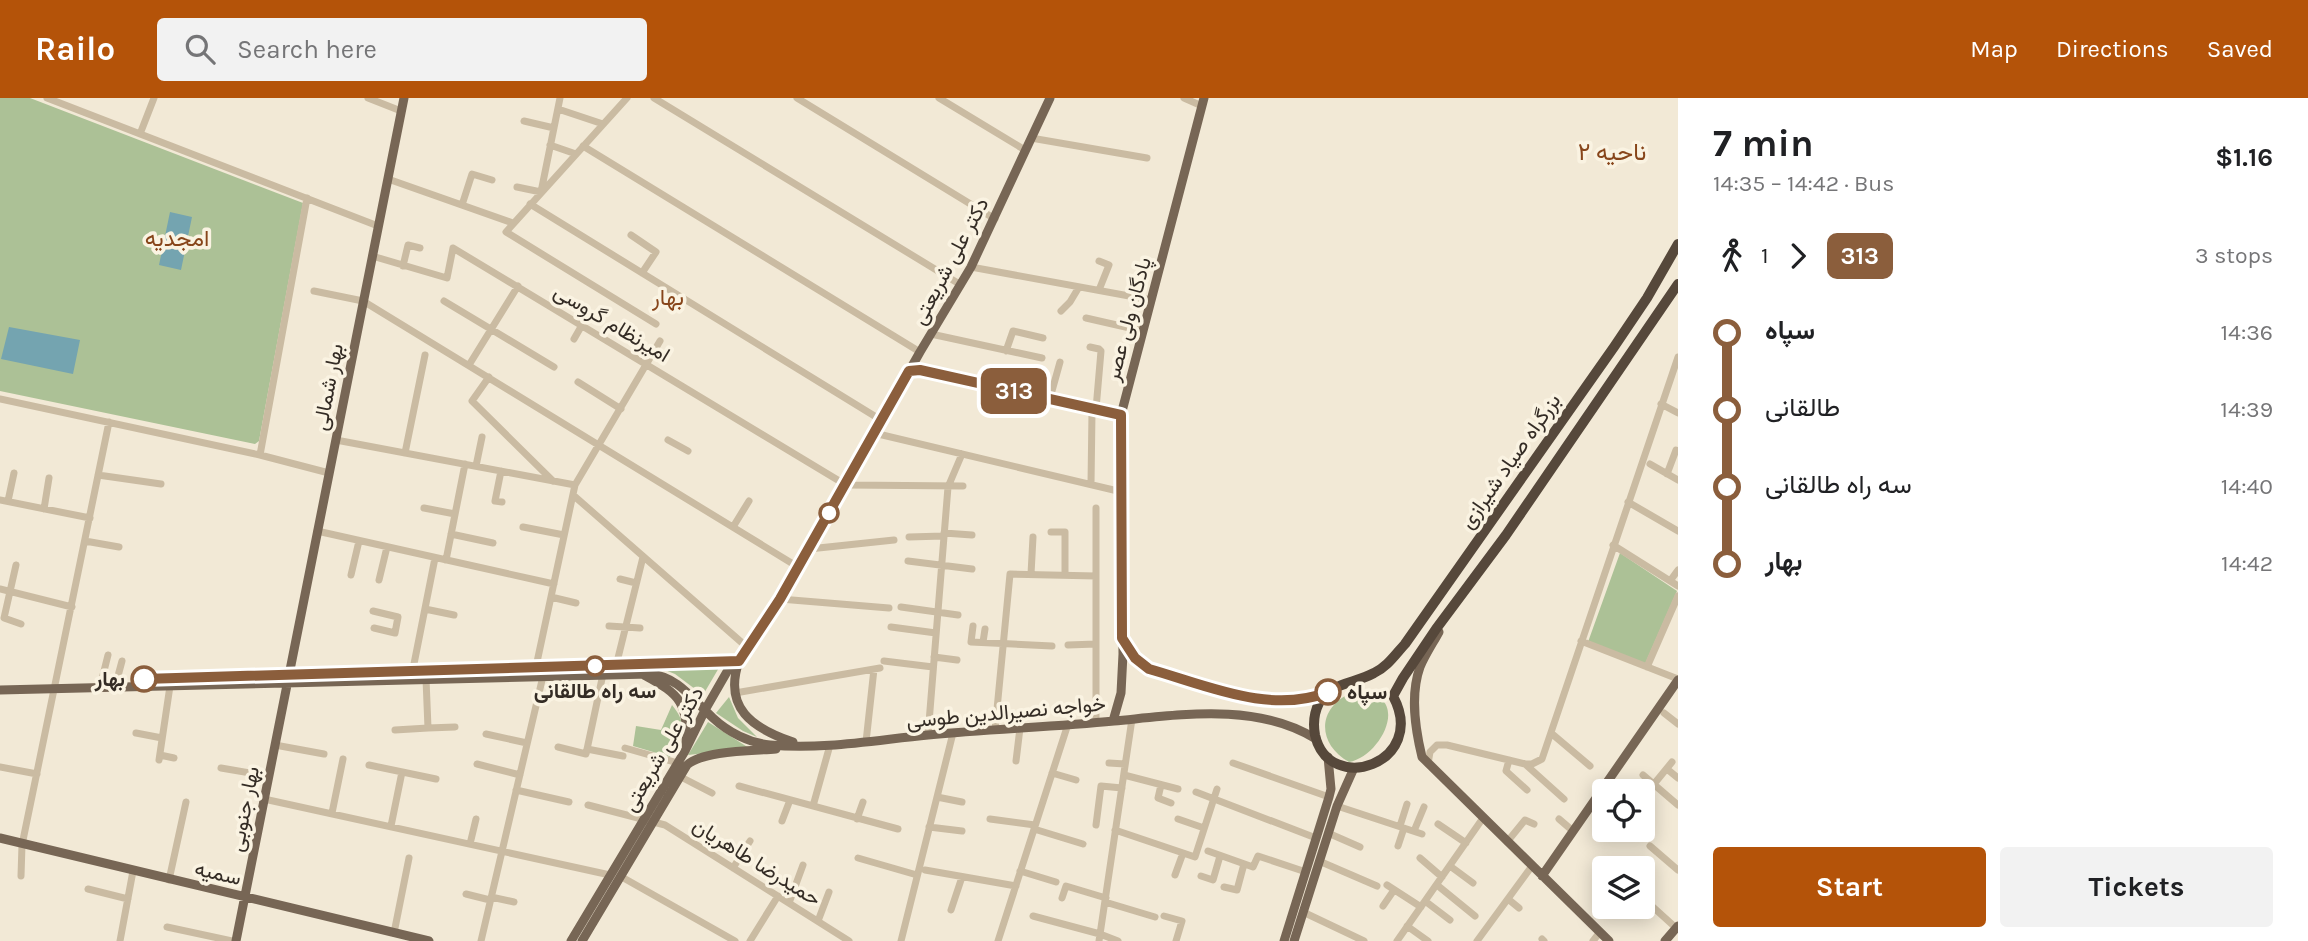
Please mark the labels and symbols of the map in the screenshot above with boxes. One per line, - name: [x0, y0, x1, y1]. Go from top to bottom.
- district label: ناحیه ۲: [1578, 138, 1646, 166]
- street label: دکتر علی شریعتی: [906, 193, 994, 329]
- district label: امجدیه: [145, 225, 209, 252]
- street label: پادگان ولی عصر: [1100, 255, 1158, 385]
- street label: امیرنظام گروسی: [549, 279, 674, 369]
- district label: بهار: [651, 284, 684, 312]
- street label: بهار شمالی: [308, 341, 349, 433]
- line badge: 313: [974, 368, 1054, 414]
- street label: بزرگراه صیاد شیرازی: [1455, 389, 1566, 534]
- unlabelled marker: [819, 503, 839, 523]
- marker: سه راه طالقانی: [585, 656, 605, 676]
- marker: بهار: [131, 666, 157, 692]
- place label: بهار: [94, 667, 125, 692]
- place label: سه راه طالقانی: [534, 679, 656, 704]
- marker: سپاه: [1315, 679, 1341, 705]
- place label: سپاه: [1347, 680, 1387, 706]
- street label: دکتر علی شریعتی: [618, 682, 709, 816]
- street label: خواجه نصیرالدین طوسی: [905, 691, 1107, 734]
- street label: بهار جنوبی: [224, 764, 265, 854]
- street label: حمیدرضا طاهریان: [688, 813, 826, 912]
- street label: سمیه: [192, 856, 244, 890]

